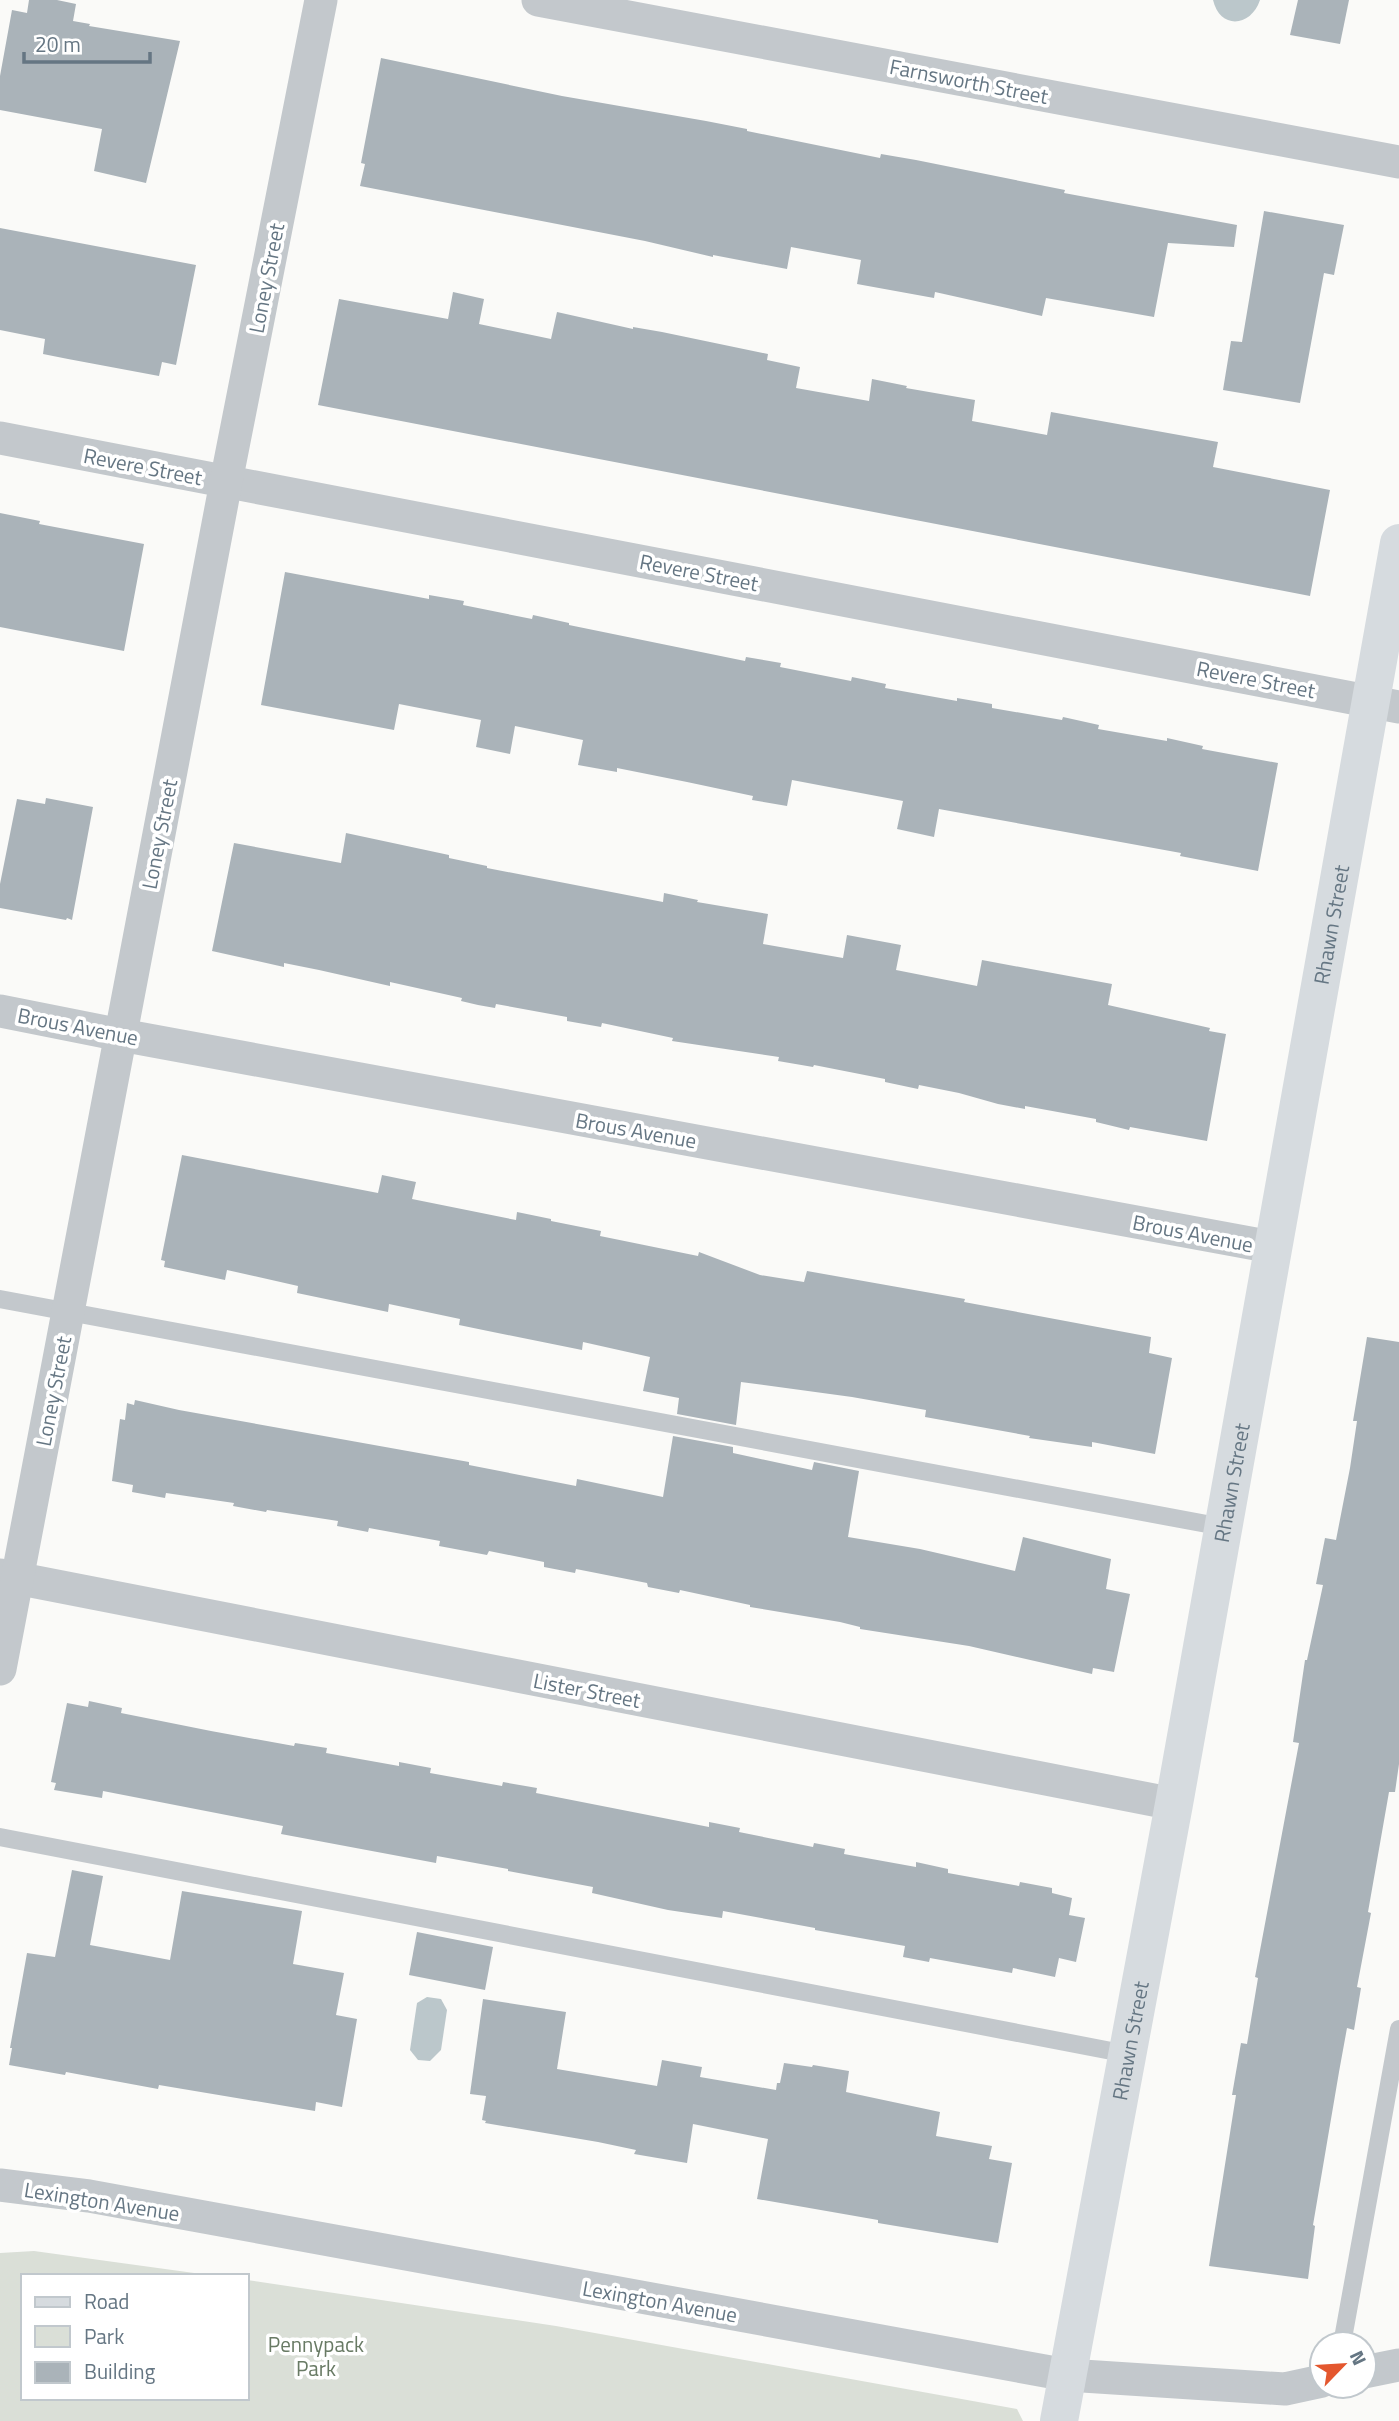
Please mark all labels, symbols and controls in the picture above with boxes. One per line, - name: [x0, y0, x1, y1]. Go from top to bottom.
- scale bar: [24, 21, 150, 65]
- text: 20 m: [35, 28, 81, 60]
- street label: Farnsworth Street: [887, 50, 1052, 112]
- street label: Loney Street: [240, 220, 292, 336]
- street label: Revere Street: [81, 439, 206, 493]
- street label: Revere Street: [637, 545, 762, 599]
- street label: Revere Street: [1194, 652, 1319, 706]
- street label: Loney Street: [133, 776, 185, 892]
- street label: Rhawn Street: [1305, 862, 1357, 987]
- street label: Brous Avenue: [15, 999, 141, 1053]
- street label: Brous Avenue: [573, 1104, 699, 1156]
- street label: Brous Avenue: [1130, 1206, 1256, 1260]
- street label: Loney Street: [27, 1333, 79, 1449]
- street label: Rhawn Street: [1205, 1420, 1258, 1545]
- street label: Lister Street: [531, 1664, 644, 1716]
- street label: Rhawn Street: [1103, 1978, 1157, 2103]
- street label: Lexington Avenue: [22, 2173, 182, 2229]
- street label: Lexington Avenue: [580, 2272, 740, 2330]
- legend: [21, 2274, 248, 2400]
- text: Road: [84, 2285, 129, 2317]
- text: Park: [84, 2320, 124, 2352]
- park label: Pennypack Park: [268, 2328, 364, 2384]
- north arrow: [1308, 2330, 1378, 2400]
- text: N: [1343, 2346, 1375, 2370]
- text: Building: [84, 2355, 156, 2387]

